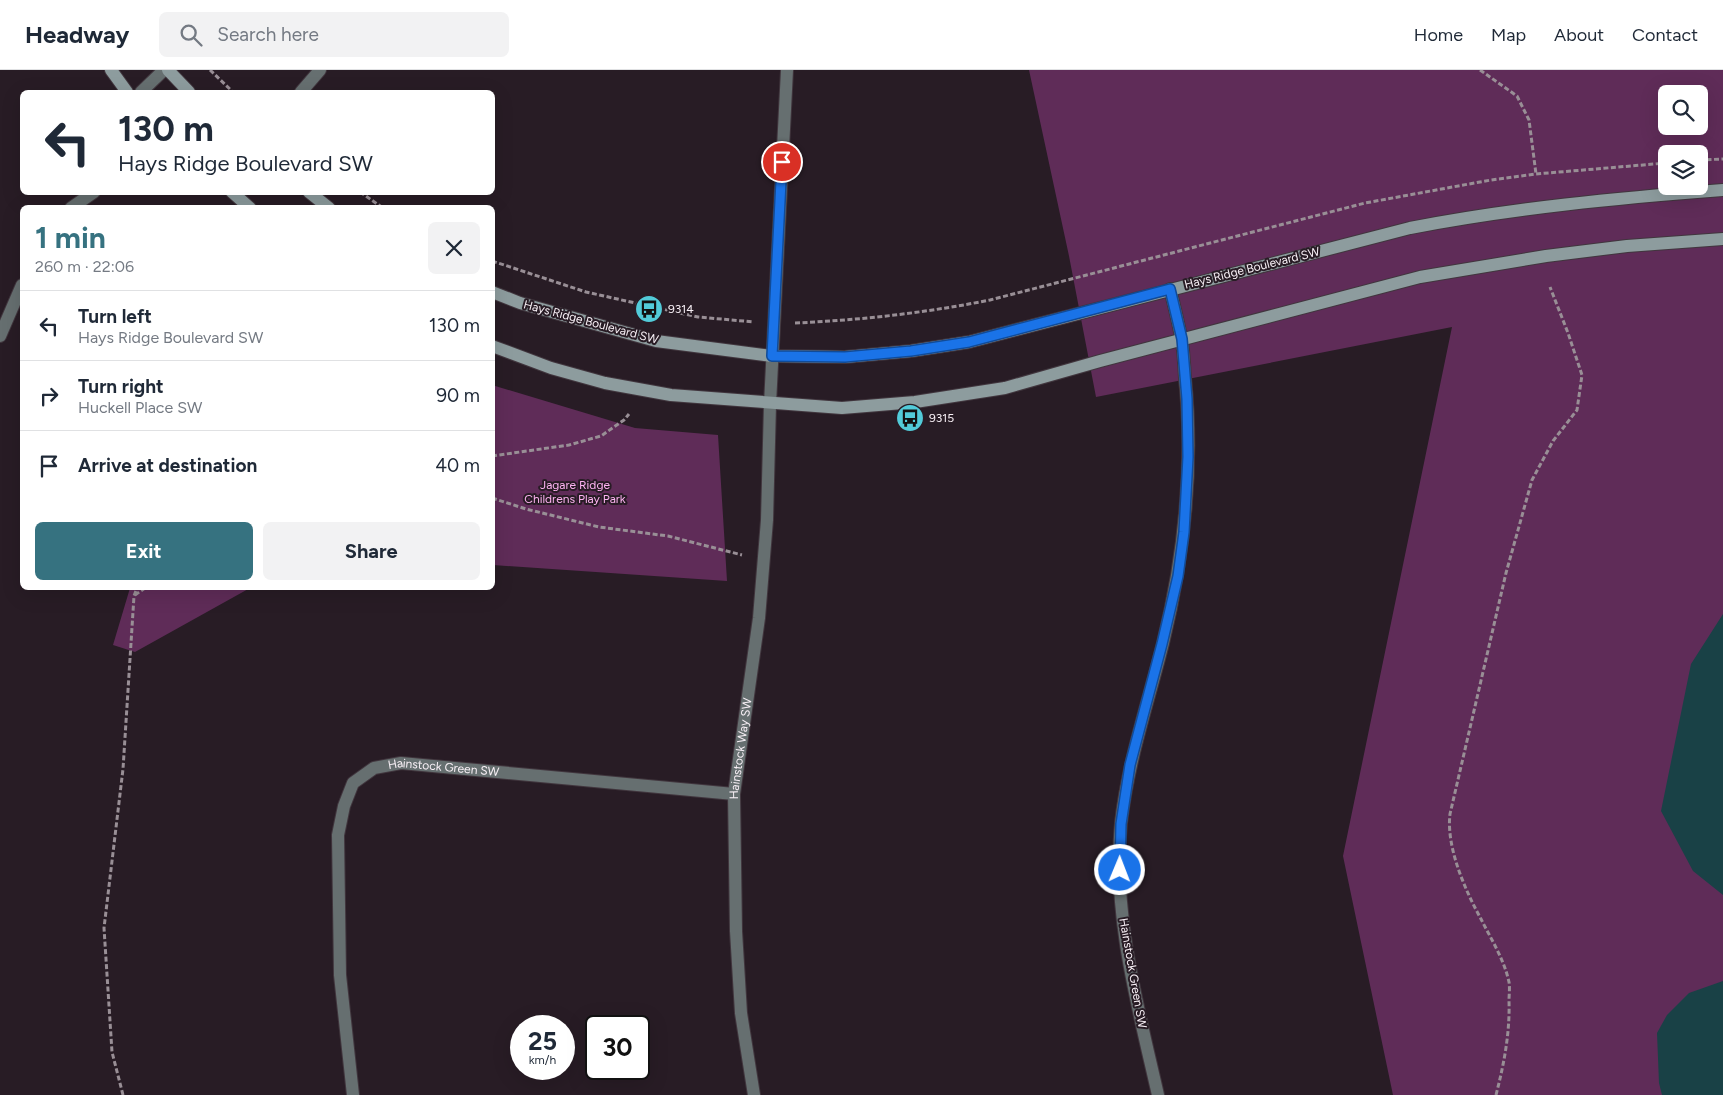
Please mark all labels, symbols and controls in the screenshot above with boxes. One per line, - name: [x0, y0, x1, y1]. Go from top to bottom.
- search box: [159, 12, 509, 57]
- text: Headway: [25, 20, 129, 49]
- icon: search: [177, 21, 205, 49]
- text: Search here: [217, 23, 319, 46]
- text: Home: [1414, 24, 1463, 46]
- text: Map: [1491, 24, 1526, 46]
- text: About: [1554, 24, 1604, 46]
- text: Contact: [1632, 24, 1698, 46]
- map controls: [1658, 85, 1708, 195]
- button: search: [1658, 85, 1708, 135]
- text: 130 m: [118, 108, 214, 150]
- icon: left: [35, 110, 100, 175]
- pin: [761, 141, 803, 183]
- button: layers: [1658, 145, 1708, 195]
- icon: arrive: [768, 148, 796, 176]
- text: Hays Ridge Boulevard SW: [118, 150, 373, 177]
- text: 1 min: [35, 219, 106, 256]
- button: close: [428, 222, 480, 274]
- street label: Hays Ridge Boulevard SW: [1183, 244, 1322, 292]
- text: 260 m · 22:06: [35, 257, 134, 276]
- bus stop icon: 9314: [634, 294, 664, 324]
- street label: Hays Ridge Boulevard SW: [522, 297, 660, 347]
- place label: 9314: [668, 302, 694, 316]
- text: Turn left: [78, 305, 152, 328]
- icon: left: [35, 312, 63, 340]
- text: 130 m: [429, 314, 480, 337]
- text: Hays Ridge Boulevard SW: [78, 328, 263, 347]
- text: Turn right: [78, 375, 164, 398]
- icon: right: [35, 382, 63, 410]
- text: 90 m: [436, 384, 480, 407]
- text: Huckell Place SW: [78, 398, 202, 417]
- bus stop icon: 9315: [895, 403, 925, 433]
- place label: 9315: [929, 411, 954, 425]
- icon: arrive: [35, 452, 63, 480]
- text: Arrive at destination: [78, 454, 257, 477]
- text: 40 m: [435, 454, 480, 477]
- park label: Jagare Ridge Childrens Play Park: [524, 478, 626, 506]
- button: Exit: [35, 522, 253, 580]
- button: Share: [263, 522, 480, 580]
- street label: Hainstock Way SW: [727, 697, 755, 799]
- street label: Hainstock Green SW: [387, 756, 500, 779]
- position arrow: [1093, 843, 1145, 895]
- street label: Hainstock Green SW: [1116, 917, 1150, 1030]
- speed limit sign: 30: [585, 1015, 650, 1080]
- text: 25: [528, 1026, 557, 1056]
- text: km/h: [529, 1053, 556, 1067]

